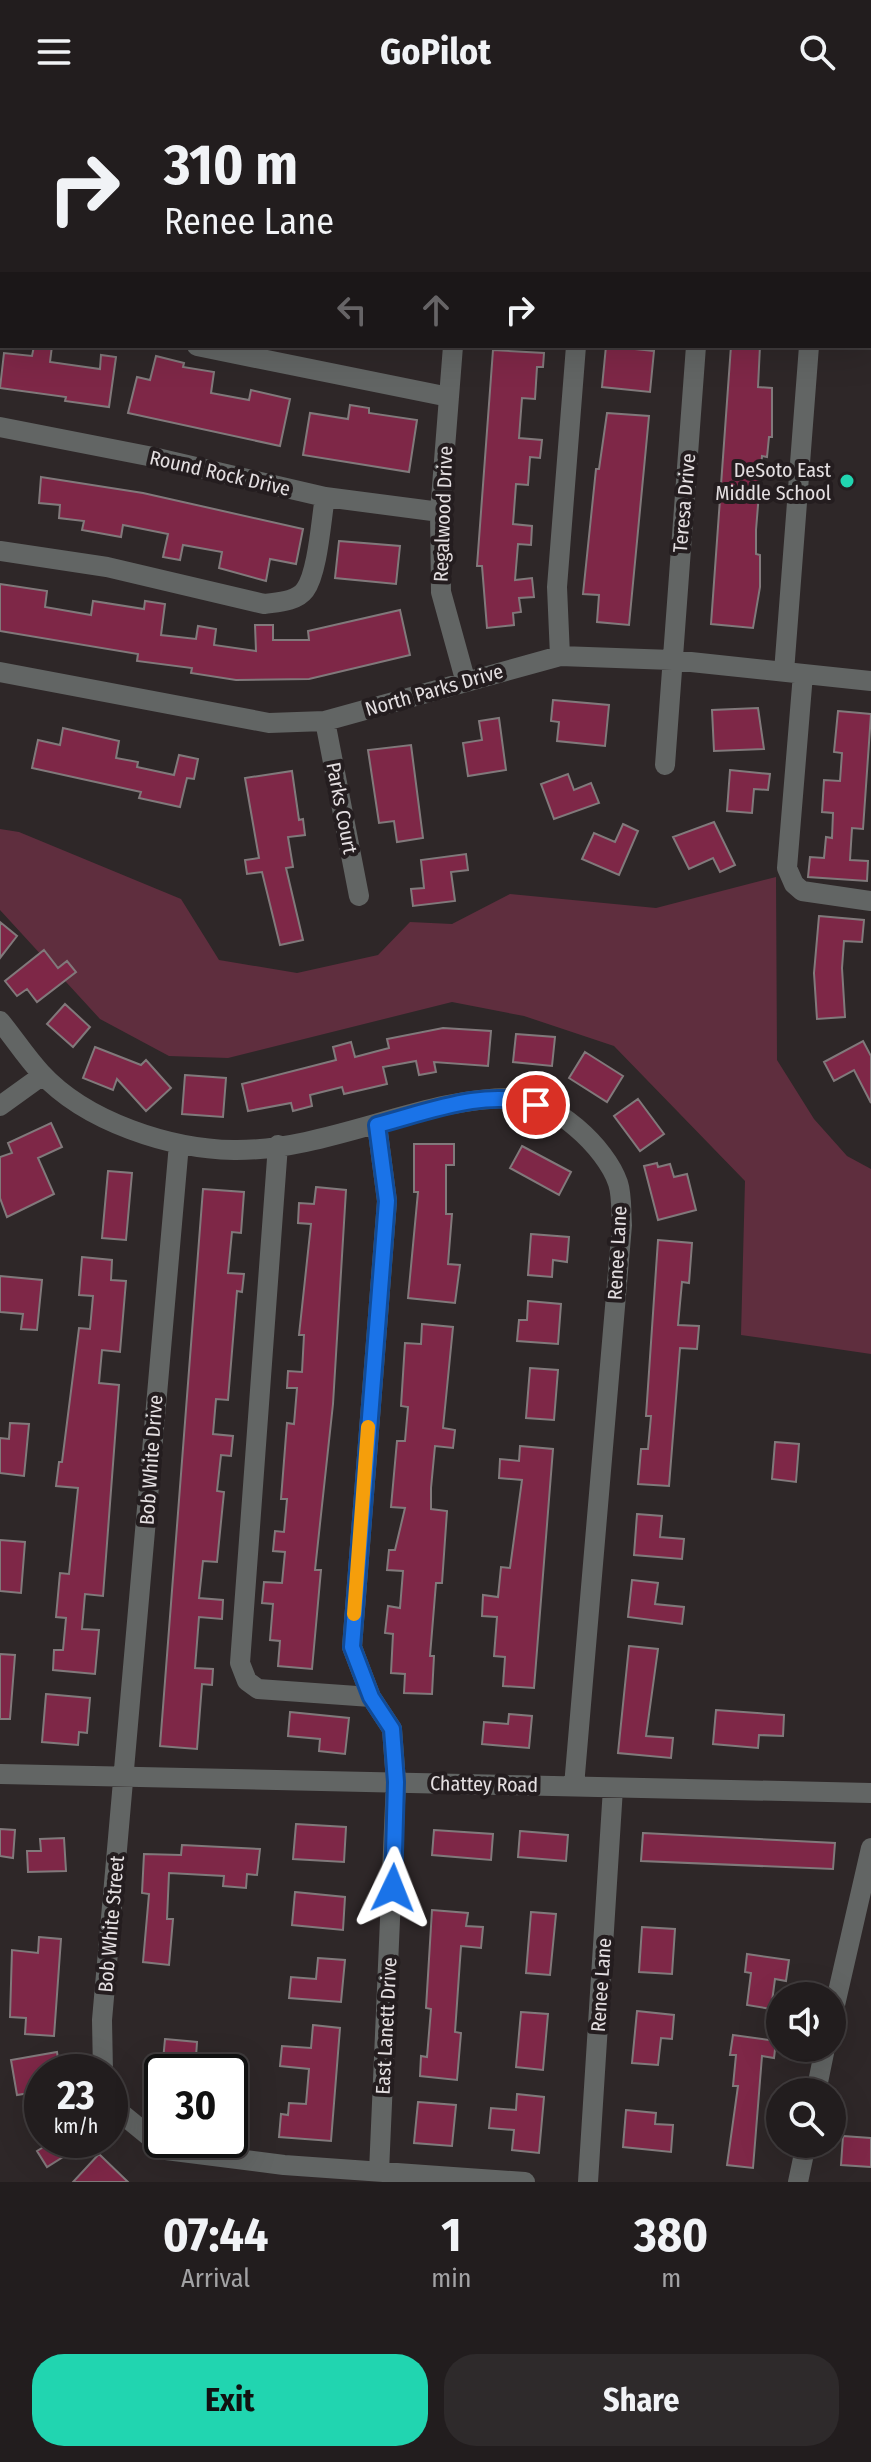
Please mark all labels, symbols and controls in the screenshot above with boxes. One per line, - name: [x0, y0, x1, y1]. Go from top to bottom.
- icon: menu: [32, 30, 76, 74]
- text: GoPilot: [380, 30, 491, 74]
- icon: search: [795, 30, 839, 74]
- text: 310 m: [164, 132, 298, 199]
- icon: right: [32, 136, 136, 240]
- text: Renee Lane: [164, 200, 334, 244]
- icon: left: [330, 288, 374, 332]
- icon: ahead: [414, 288, 458, 332]
- icon: right: [498, 288, 542, 332]
- street label: Round Rock Drive: [147, 445, 293, 501]
- street label: Regalwood Drive: [429, 445, 457, 583]
- street label: Teresa Drive: [668, 452, 700, 554]
- place label: DeSoto East Middle School: [715, 458, 831, 505]
- marker: DeSoto East Middle School: [838, 472, 856, 490]
- street label: North Parks Drive: [362, 659, 506, 721]
- street label: Parks Court: [321, 760, 363, 856]
- pin: [502, 1071, 570, 1139]
- icon: arrive: [514, 1083, 558, 1127]
- street label: Renee Lane: [603, 1205, 631, 1301]
- street label: Bob White Drive: [134, 1394, 168, 1526]
- street label: Chattey Road: [430, 1771, 538, 1797]
- position arrow: [351, 1846, 435, 1930]
- street label: Bob White Street: [93, 1854, 129, 1993]
- street label: Renee Lane: [586, 1937, 616, 2033]
- street label: East Lanett Drive: [370, 1957, 402, 2095]
- map controls: [766, 1982, 846, 2158]
- button: sound: [766, 1982, 846, 2062]
- speed limit sign: 30: [144, 2054, 248, 2158]
- text: 23: [57, 2072, 95, 2120]
- button: search: [766, 2078, 846, 2158]
- text: km/h: [54, 2114, 98, 2138]
- text: 07:44: [163, 2206, 269, 2264]
- text: 1: [441, 2206, 461, 2264]
- text: 380: [634, 2206, 708, 2264]
- text: Arrival: [181, 2263, 250, 2294]
- text: min: [431, 2263, 471, 2294]
- text: m: [661, 2263, 681, 2294]
- button: Exit: [32, 2354, 428, 2446]
- button: Share: [444, 2354, 839, 2446]

